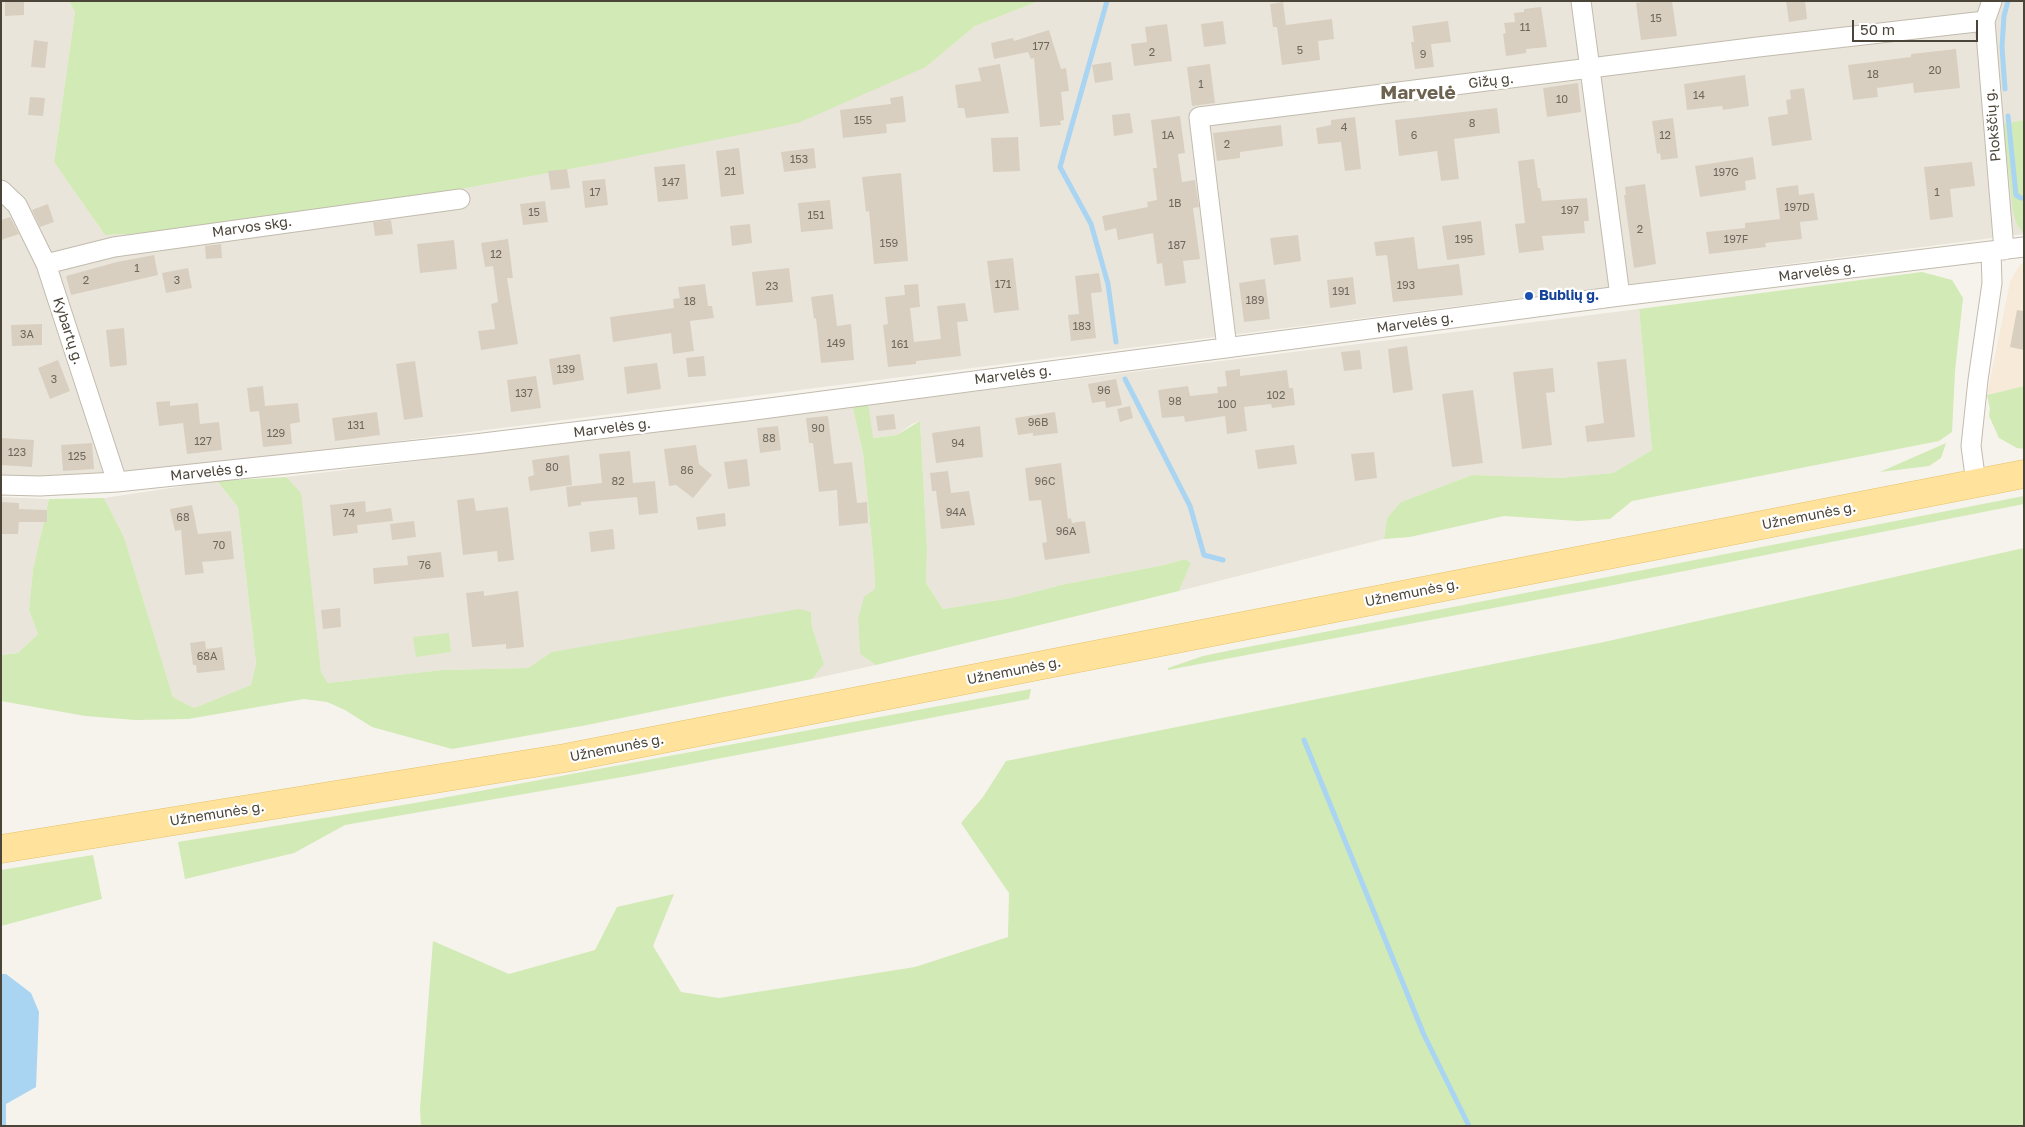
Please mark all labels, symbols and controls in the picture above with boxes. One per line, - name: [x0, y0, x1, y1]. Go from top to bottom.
- scale bar: [1855, 10, 1981, 42]
- house number: 15: [1650, 12, 1662, 26]
- text: 50 m: [1860, 20, 1895, 38]
- house number: 11: [1520, 21, 1530, 35]
- house number: 177: [1033, 40, 1049, 54]
- house number: 5: [1297, 44, 1303, 58]
- house number: 2: [1149, 46, 1155, 60]
- house number: 9: [1420, 48, 1426, 62]
- house number: 20: [1928, 64, 1942, 78]
- house number: 18: [1867, 68, 1879, 82]
- street label: Gižų g.: [1467, 70, 1515, 92]
- house number: 1: [1198, 78, 1204, 92]
- district label: Marvelė: [1380, 82, 1456, 104]
- street label: Plokščių g.: [1981, 88, 2005, 162]
- house number: 14: [1693, 89, 1705, 103]
- house number: 10: [1556, 93, 1568, 107]
- house number: 155: [854, 114, 872, 128]
- house number: 8: [1469, 117, 1475, 131]
- house number: 4: [1341, 121, 1347, 135]
- house number: 1A: [1162, 129, 1174, 143]
- house number: 6: [1411, 129, 1417, 143]
- house number: 12: [1659, 129, 1671, 143]
- house number: 2: [1224, 138, 1230, 152]
- house number: 153: [790, 153, 808, 167]
- house number: 21: [724, 165, 736, 179]
- house number: 197G: [1713, 166, 1739, 180]
- house number: 147: [662, 176, 680, 190]
- house number: 17: [589, 186, 601, 200]
- house number: 1: [1934, 186, 1940, 200]
- house number: 1B: [1169, 197, 1181, 211]
- house number: 197D: [1784, 201, 1810, 215]
- house number: 197: [1561, 204, 1579, 218]
- house number: 15: [528, 206, 540, 220]
- house number: 151: [807, 209, 825, 223]
- street label: Marvos skg.: [211, 213, 293, 241]
- house number: 2: [1637, 223, 1643, 237]
- house number: 195: [1455, 233, 1473, 247]
- house number: 197F: [1724, 233, 1748, 247]
- house number: 159: [880, 237, 898, 251]
- house number: 187: [1168, 239, 1186, 253]
- house number: 12: [490, 248, 502, 262]
- street label: Marvelės g.: [1777, 259, 1857, 285]
- house number: 1: [134, 262, 140, 276]
- house number: 2: [83, 274, 89, 288]
- house number: 3: [174, 274, 180, 288]
- house number: 171: [995, 278, 1011, 292]
- house number: 193: [1397, 279, 1415, 293]
- house number: 23: [766, 280, 778, 294]
- house number: 191: [1332, 285, 1350, 299]
- place label: Bublių g.: [1539, 288, 1599, 304]
- marker: Bublių g.: [1523, 290, 1535, 302]
- house number: 189: [1246, 294, 1264, 308]
- street label: Kybartų g.: [49, 295, 87, 367]
- house number: 18: [684, 295, 696, 309]
- street label: Marvelės g.: [1375, 309, 1455, 337]
- house number: 183: [1073, 320, 1091, 334]
- house number: 3A: [20, 328, 34, 342]
- house number: 149: [827, 337, 845, 351]
- house number: 161: [891, 338, 909, 352]
- street label: Marvelės g.: [973, 362, 1053, 388]
- house number: 139: [557, 363, 575, 377]
- house number: 3: [51, 373, 57, 387]
- house number: 96: [1097, 384, 1111, 398]
- house number: 137: [515, 387, 533, 401]
- house number: 102: [1267, 389, 1285, 403]
- house number: 98: [1168, 395, 1182, 409]
- house number: 100: [1218, 398, 1236, 412]
- street label: Marvelės g.: [572, 415, 652, 441]
- house number: 96B: [1028, 416, 1048, 430]
- house number: 131: [347, 419, 365, 433]
- house number: 90: [811, 422, 825, 436]
- house number: 129: [267, 427, 285, 441]
- house number: 88: [762, 432, 776, 446]
- house number: 127: [194, 435, 212, 449]
- house number: 94: [951, 437, 965, 451]
- house number: 123: [8, 446, 26, 460]
- house number: 125: [68, 450, 86, 464]
- street label: Marvelės g.: [169, 460, 249, 484]
- house number: 80: [545, 461, 559, 475]
- house number: 86: [680, 464, 694, 478]
- house number: 82: [611, 475, 625, 489]
- house number: 96C: [1035, 475, 1055, 489]
- street label: Užnemunės g.: [1761, 499, 1857, 533]
- house number: 94A: [946, 506, 966, 520]
- house number: 74: [343, 507, 355, 521]
- house number: 68: [176, 511, 190, 525]
- house number: 96A: [1056, 525, 1076, 539]
- house number: 70: [213, 539, 225, 553]
- house number: 76: [419, 559, 431, 573]
- street label: Užnemunės g.: [1364, 576, 1460, 610]
- house number: 68A: [197, 650, 217, 664]
- street label: Užnemunės g.: [966, 654, 1062, 688]
- street label: Užnemunės g.: [569, 731, 665, 765]
- street label: Užnemunės g.: [169, 798, 265, 830]

